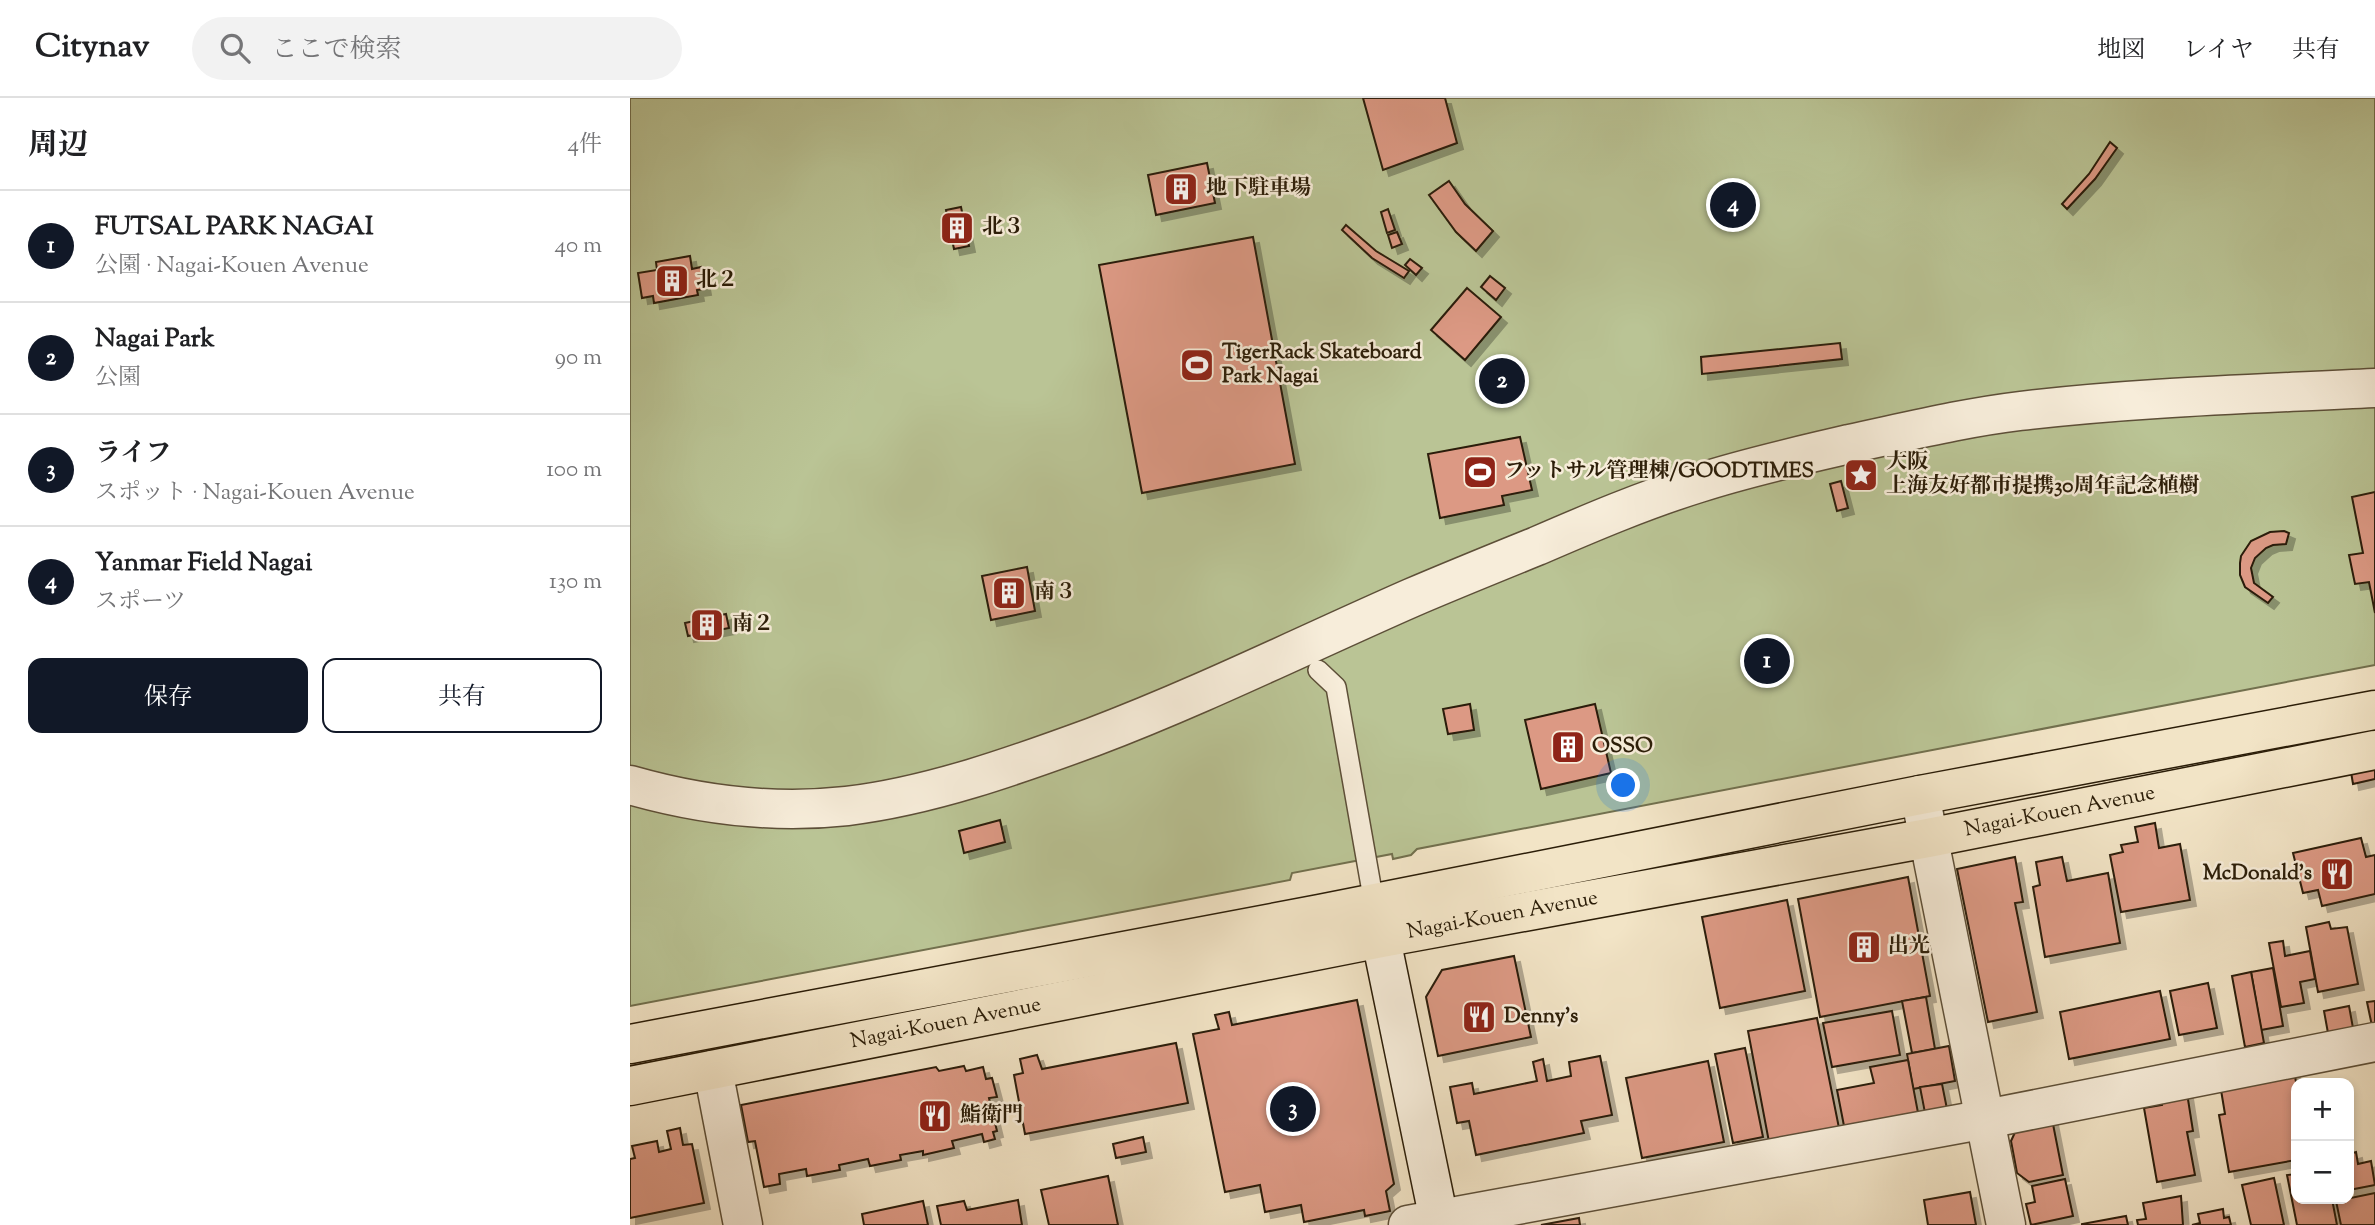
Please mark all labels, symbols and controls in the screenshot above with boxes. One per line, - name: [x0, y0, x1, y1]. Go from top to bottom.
- search box: [192, 17, 682, 80]
- text: Citynav: [35, 24, 150, 72]
- icon: search: [216, 29, 254, 67]
- text: ここで検索: [272, 32, 402, 69]
- text: 地図: [2097, 34, 2145, 68]
- text: レイヤ: [2183, 34, 2254, 68]
- text: 共有: [2292, 34, 2340, 68]
- text: 周辺: [28, 125, 88, 168]
- text: 4件: [567, 129, 602, 162]
- building icon: 地下駐車場: [1162, 170, 1200, 208]
- place label: 地下駐車場: [1206, 174, 1311, 204]
- pin: 4: [1710, 179, 1756, 231]
- text: FUTSAL PARK NAGAI: [95, 209, 374, 246]
- building icon: 北３: [938, 209, 976, 247]
- place label: 北３: [982, 213, 1024, 243]
- text: 1: [47, 230, 55, 263]
- text: 40 m: [555, 230, 602, 263]
- text: 公園 · Nagai-Kouen Avenue: [95, 250, 369, 283]
- building icon: 北２: [653, 262, 691, 300]
- place label: 北２: [696, 266, 738, 296]
- text: Nagai Park: [95, 321, 215, 358]
- place label: TigerRack Skateboard Park Nagai: [1222, 338, 1422, 392]
- text: 2: [46, 342, 56, 375]
- text: 90 m: [555, 342, 602, 375]
- sports icon: TigerRack Skateboard Park Nagai: [1178, 346, 1216, 384]
- pin: 2: [1479, 355, 1525, 407]
- text: 公園: [95, 362, 141, 395]
- text: ライフ: [95, 436, 171, 473]
- place label: 大阪 上海友好都市提携30周年記念植樹: [1886, 448, 2199, 502]
- sports icon: フットサル管理棟/GOODTIMES: [1461, 453, 1499, 491]
- text: 3: [46, 454, 56, 487]
- text: 100 m: [546, 454, 602, 487]
- place icon: 大阪 上海友好都市提携30周年記念植樹: [1842, 456, 1880, 494]
- place label: フットサル管理棟/GOODTIMES: [1504, 457, 1814, 487]
- text: スポット · Nagai-Kouen Avenue: [95, 477, 415, 510]
- text: Yanmar Field Nagai: [95, 545, 312, 582]
- text: 4: [45, 566, 57, 599]
- text: 130 m: [549, 566, 602, 599]
- building icon: 南３: [990, 574, 1028, 612]
- place label: 南３: [1034, 578, 1076, 608]
- text: スポーツ: [95, 586, 186, 619]
- building icon: 南２: [688, 606, 726, 644]
- place label: 南２: [732, 610, 774, 640]
- pin: 1: [1744, 635, 1790, 687]
- button: 保存: [28, 658, 308, 733]
- button: 共有: [322, 658, 602, 733]
- building icon: OSSO: [1549, 728, 1587, 766]
- place label: OSSO: [1592, 732, 1653, 762]
- your location: [1606, 768, 1640, 802]
- street label: Nagai-Kouen Avenue: [1962, 779, 2158, 845]
- restaurant icon: McDonald's: [2318, 855, 2356, 893]
- place label: McDonald's: [2203, 859, 2312, 889]
- street label: Nagai-Kouen Avenue: [1405, 884, 1601, 948]
- building icon: 出光: [1845, 928, 1883, 966]
- place label: 出光: [1888, 932, 1930, 962]
- street label: Nagai-Kouen Avenue: [848, 990, 1044, 1057]
- restaurant icon: Denny's: [1460, 998, 1498, 1036]
- place label: Denny's: [1504, 1002, 1578, 1032]
- map controls: [2291, 1078, 2354, 1204]
- button: +: [2291, 1078, 2354, 1141]
- pin: 3: [1270, 1083, 1316, 1135]
- restaurant icon: 鮨衛門: [916, 1097, 954, 1135]
- place label: 鮨衛門: [960, 1101, 1023, 1131]
- button: −: [2291, 1141, 2354, 1204]

